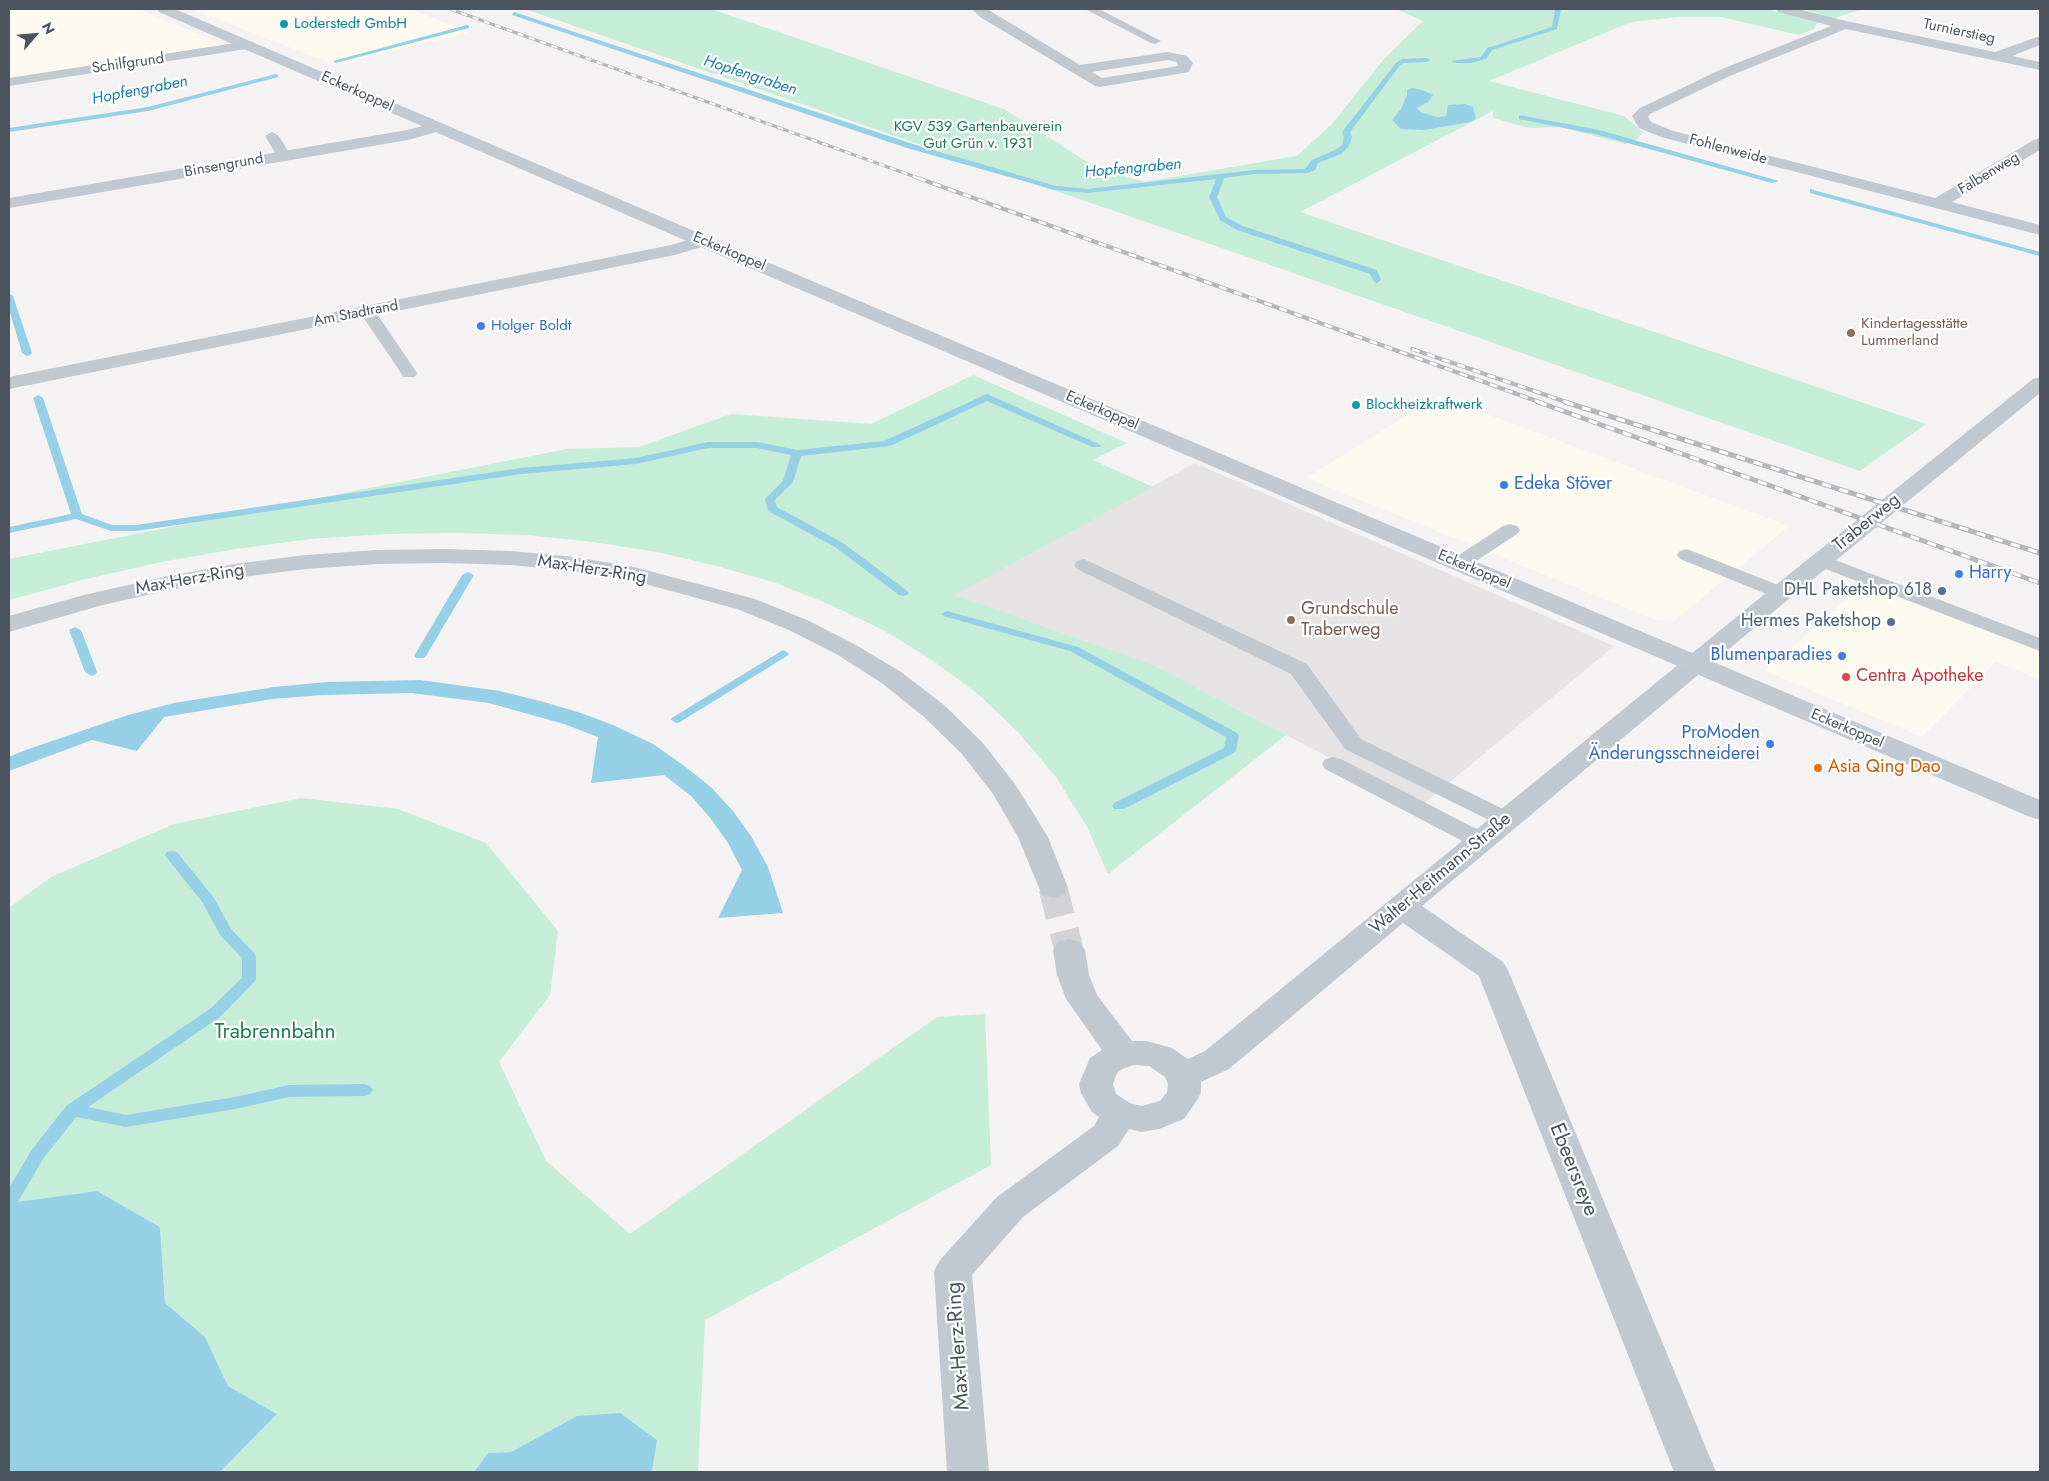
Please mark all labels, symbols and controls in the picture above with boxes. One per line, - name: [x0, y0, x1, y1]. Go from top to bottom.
- north arrow: [10, 10, 60, 60]
- place label: Loderstedt GmbH: [294, 15, 407, 33]
- street label: Turnierstieg: [1921, 16, 1997, 48]
- marker: Loderstedt GmbH: [278, 18, 290, 30]
- text: N: [37, 19, 60, 38]
- street label: Schilfgrund: [91, 50, 165, 78]
- water label: Hopfengraben: [701, 52, 799, 100]
- street label: Eckerkoppel: [318, 68, 396, 116]
- water label: Hopfengraben: [91, 72, 189, 110]
- park label: KGV 539 Gartenbauverein Gut Grün v. 1931: [894, 118, 1062, 153]
- street label: Fohlenweide: [1687, 131, 1769, 169]
- street label: Falbenweg: [1955, 149, 2023, 199]
- street label: Binsengrund: [183, 150, 265, 182]
- water label: Hopfengraben: [1084, 155, 1182, 183]
- street label: Eckerkoppel: [690, 229, 768, 275]
- street label: Am Stadtrand: [312, 297, 400, 331]
- place label: Kindertagesstätte Lummerland: [1861, 315, 1968, 350]
- place label: Holger Boldt: [491, 317, 571, 335]
- marker: Holger Boldt: [475, 320, 487, 332]
- marker: Kindertagesstätte Lummerland: [1845, 327, 1857, 339]
- street label: Eckerkoppel: [1063, 388, 1141, 434]
- place label: Blockheizkraftwerk: [1366, 396, 1482, 414]
- marker: Blockheizkraftwerk: [1350, 399, 1362, 411]
- place label: Edeka Stöver: [1514, 474, 1612, 496]
- marker: Edeka Stöver: [1498, 479, 1510, 491]
- street label: Traberweg: [1829, 490, 1905, 556]
- street label: Eckerkoppel: [1435, 547, 1513, 593]
- street label: Max-Herz-Ring: [536, 551, 648, 589]
- street label: Max-Herz-Ring: [134, 560, 246, 600]
- place label: Harry: [1969, 563, 2011, 585]
- marker: Harry: [1953, 568, 1965, 580]
- place label: DHL Paketshop 618: [1784, 580, 1932, 602]
- marker: DHL Paketshop 618: [1936, 585, 1948, 597]
- place label: Grundschule Traberweg: [1301, 599, 1398, 642]
- place label: Hermes Paketshop: [1741, 611, 1881, 633]
- marker: Grundschule Traberweg: [1285, 614, 1297, 626]
- marker: Hermes Paketshop: [1885, 616, 1897, 628]
- place label: Blumenparadies: [1710, 645, 1832, 667]
- marker: Blumenparadies: [1836, 650, 1848, 662]
- place label: Centra Apotheke: [1856, 666, 1984, 688]
- marker: Centra Apotheke: [1840, 671, 1852, 683]
- street label: Eckerkoppel: [1808, 706, 1886, 752]
- place label: ProModen Änderungsschneiderei: [1588, 723, 1760, 766]
- marker: ProModen Änderungsschneiderei: [1764, 738, 1776, 750]
- place label: Asia Qing Dao: [1828, 757, 1941, 779]
- marker: Asia Qing Dao: [1812, 762, 1824, 774]
- street label: Walter-Heitmann-Straße: [1366, 809, 1516, 939]
- park label: Trabrennbahn: [214, 1020, 336, 1046]
- street label: Ebeersreye: [1543, 1120, 1603, 1220]
- street label: Max-Herz-Ring: [942, 1281, 976, 1411]

